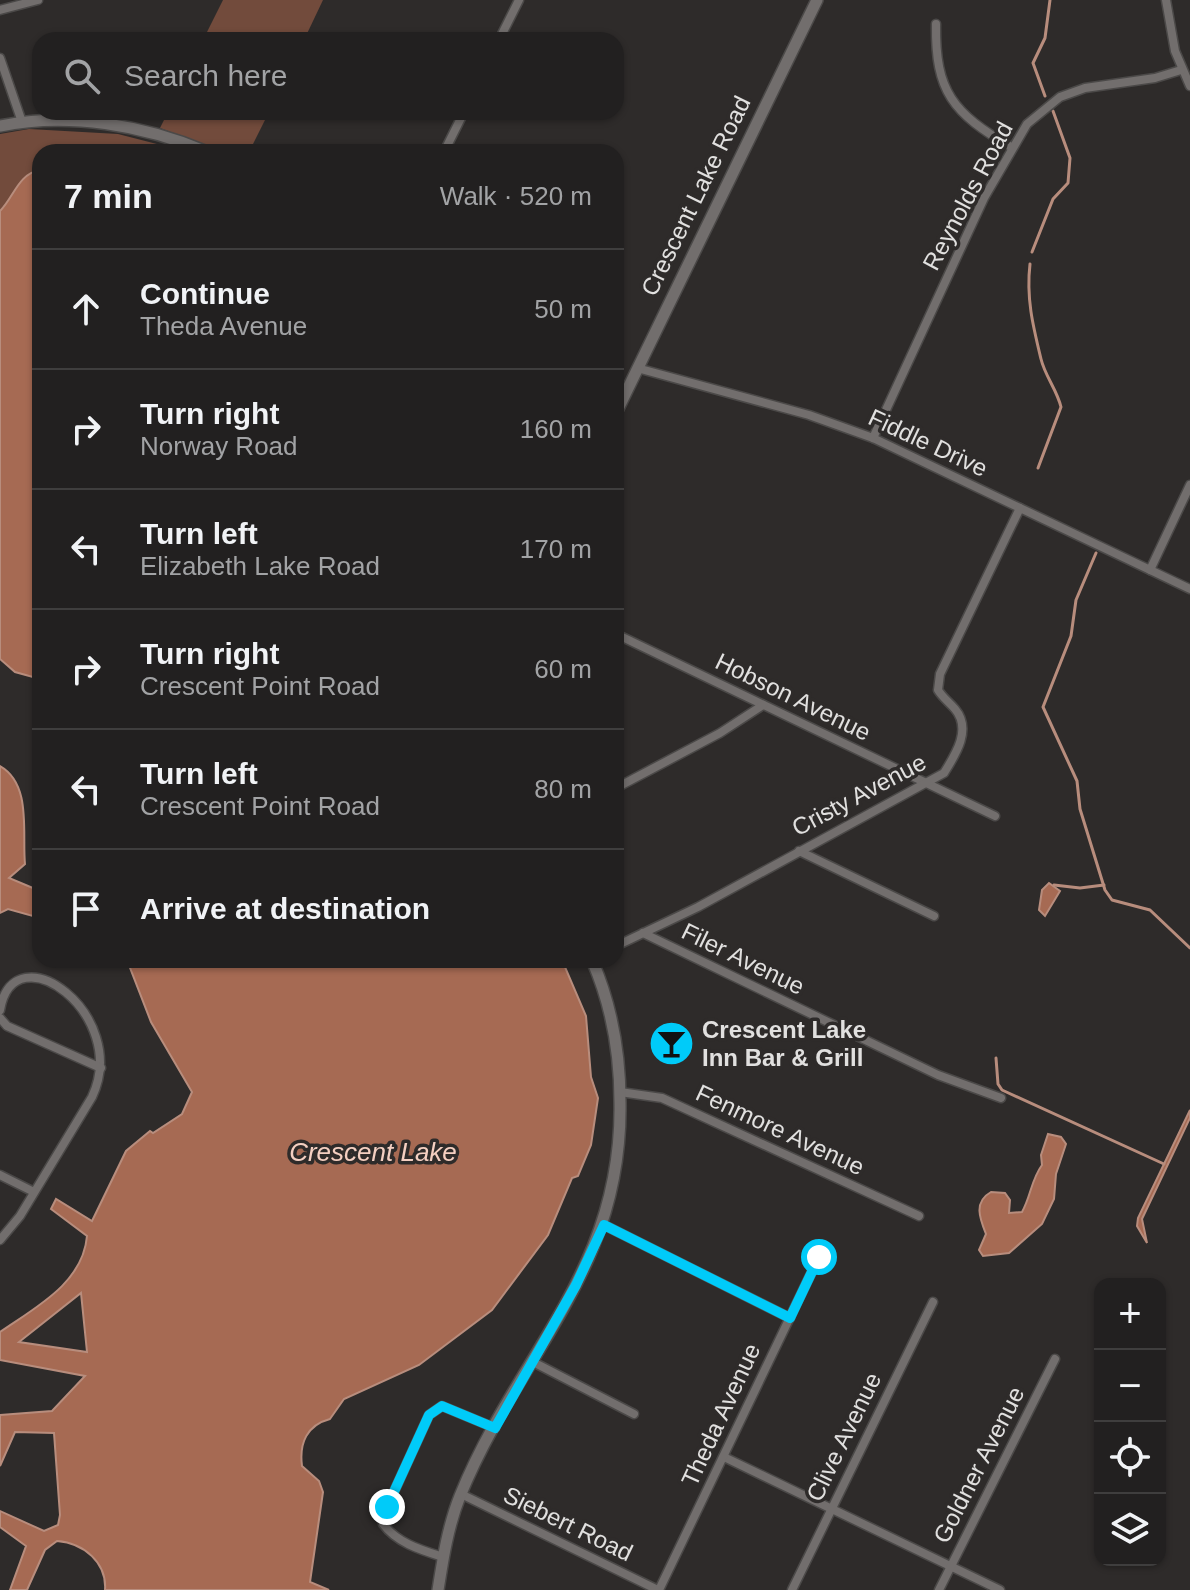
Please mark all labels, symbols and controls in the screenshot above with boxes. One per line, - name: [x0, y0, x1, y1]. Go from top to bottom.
- search box: [32, 32, 624, 120]
- icon: search: [60, 54, 104, 98]
- text: Search here: [124, 59, 287, 92]
- street label: Crescent Lake Road: [635, 92, 756, 300]
- street label: Reynolds Road: [917, 117, 1018, 275]
- text: 7 min: [64, 177, 153, 215]
- text: Walk · 520 m: [440, 181, 592, 211]
- text: Continue: [140, 277, 270, 310]
- icon: ahead: [64, 287, 108, 331]
- text: 50 m: [534, 294, 592, 324]
- text: Theda Avenue: [140, 311, 307, 341]
- text: Turn right: [140, 397, 279, 430]
- street label: Fiddle Drive: [864, 403, 992, 482]
- icon: right: [64, 407, 108, 451]
- text: 160 m: [520, 414, 592, 444]
- text: Norway Road: [140, 431, 298, 461]
- text: Turn left: [140, 517, 258, 550]
- icon: left: [64, 527, 108, 571]
- text: 170 m: [520, 534, 592, 564]
- text: Elizabeth Lake Road: [140, 551, 380, 581]
- text: Turn right: [140, 637, 279, 670]
- icon: right: [64, 647, 108, 691]
- street label: Hobson Avenue: [711, 647, 875, 746]
- text: 60 m: [534, 654, 592, 684]
- text: Crescent Point Road: [140, 671, 380, 701]
- street label: Cristy Avenue: [787, 748, 930, 841]
- text: Turn left: [140, 757, 258, 790]
- icon: left: [64, 767, 108, 811]
- text: 80 m: [534, 774, 592, 804]
- text: Crescent Point Road: [140, 791, 380, 821]
- icon: arrive: [64, 887, 108, 931]
- text: Arrive at destination: [140, 892, 430, 925]
- street label: Filer Avenue: [678, 917, 809, 1000]
- place label: Crescent Lake Inn Bar & Grill: [702, 1016, 866, 1071]
- bar icon: Crescent Lake Inn Bar & Grill: [647, 1020, 695, 1068]
- street label: Fenmore Avenue: [692, 1079, 869, 1180]
- water label: Crescent Lake: [289, 1137, 457, 1167]
- route start: [801, 1239, 837, 1275]
- map controls: [1094, 1278, 1166, 1566]
- button: +: [1094, 1278, 1166, 1350]
- street label: Theda Avenue: [676, 1339, 765, 1490]
- button: −: [1094, 1350, 1166, 1422]
- street label: Clive Avenue: [801, 1368, 886, 1505]
- street label: Goldner Avenue: [928, 1382, 1030, 1547]
- button: locate: [1094, 1422, 1166, 1494]
- street label: Siebert Road: [499, 1481, 637, 1566]
- route end: [369, 1489, 405, 1525]
- button: layers: [1094, 1494, 1166, 1566]

